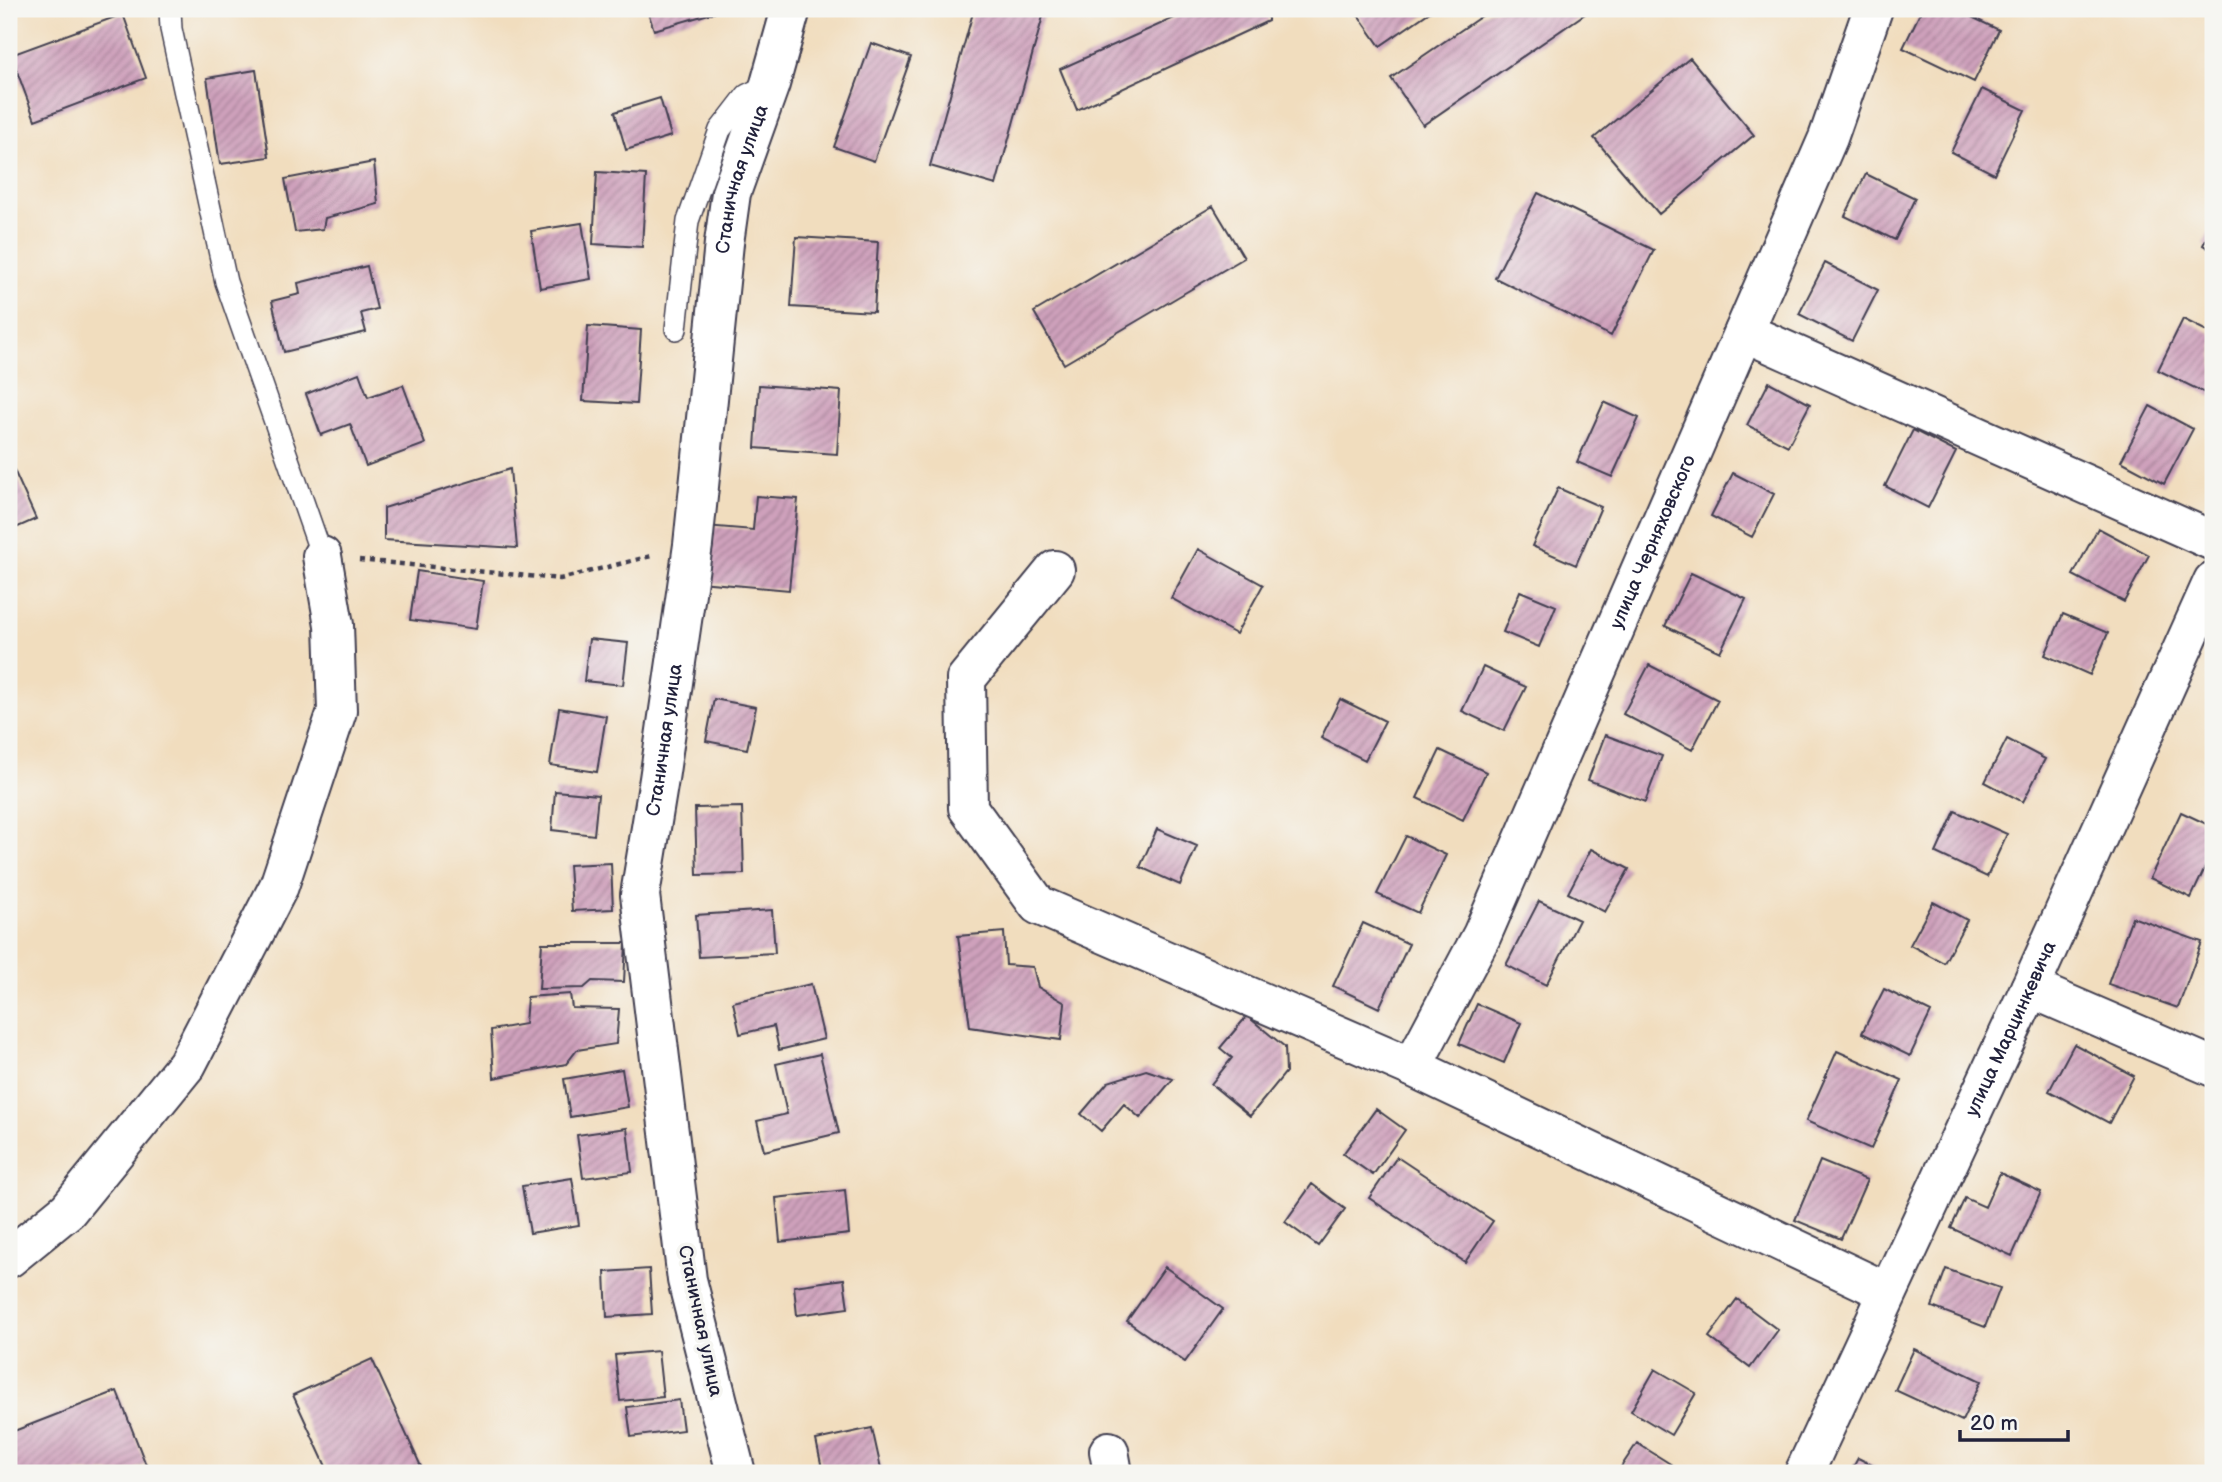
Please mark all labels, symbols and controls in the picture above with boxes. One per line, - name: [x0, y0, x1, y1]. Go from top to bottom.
- street label: Станичная улица: [711, 102, 773, 255]
- street label: улица Черняховского: [1605, 451, 1701, 632]
- street label: Станичная улица: [642, 662, 687, 818]
- street label: улица Марцинкевича: [1960, 938, 2061, 1120]
- street label: Станичная улица: [673, 1243, 727, 1399]
- scale bar: [1960, 1398, 2068, 1442]
- text: 20 m: [1970, 1411, 2018, 1436]

